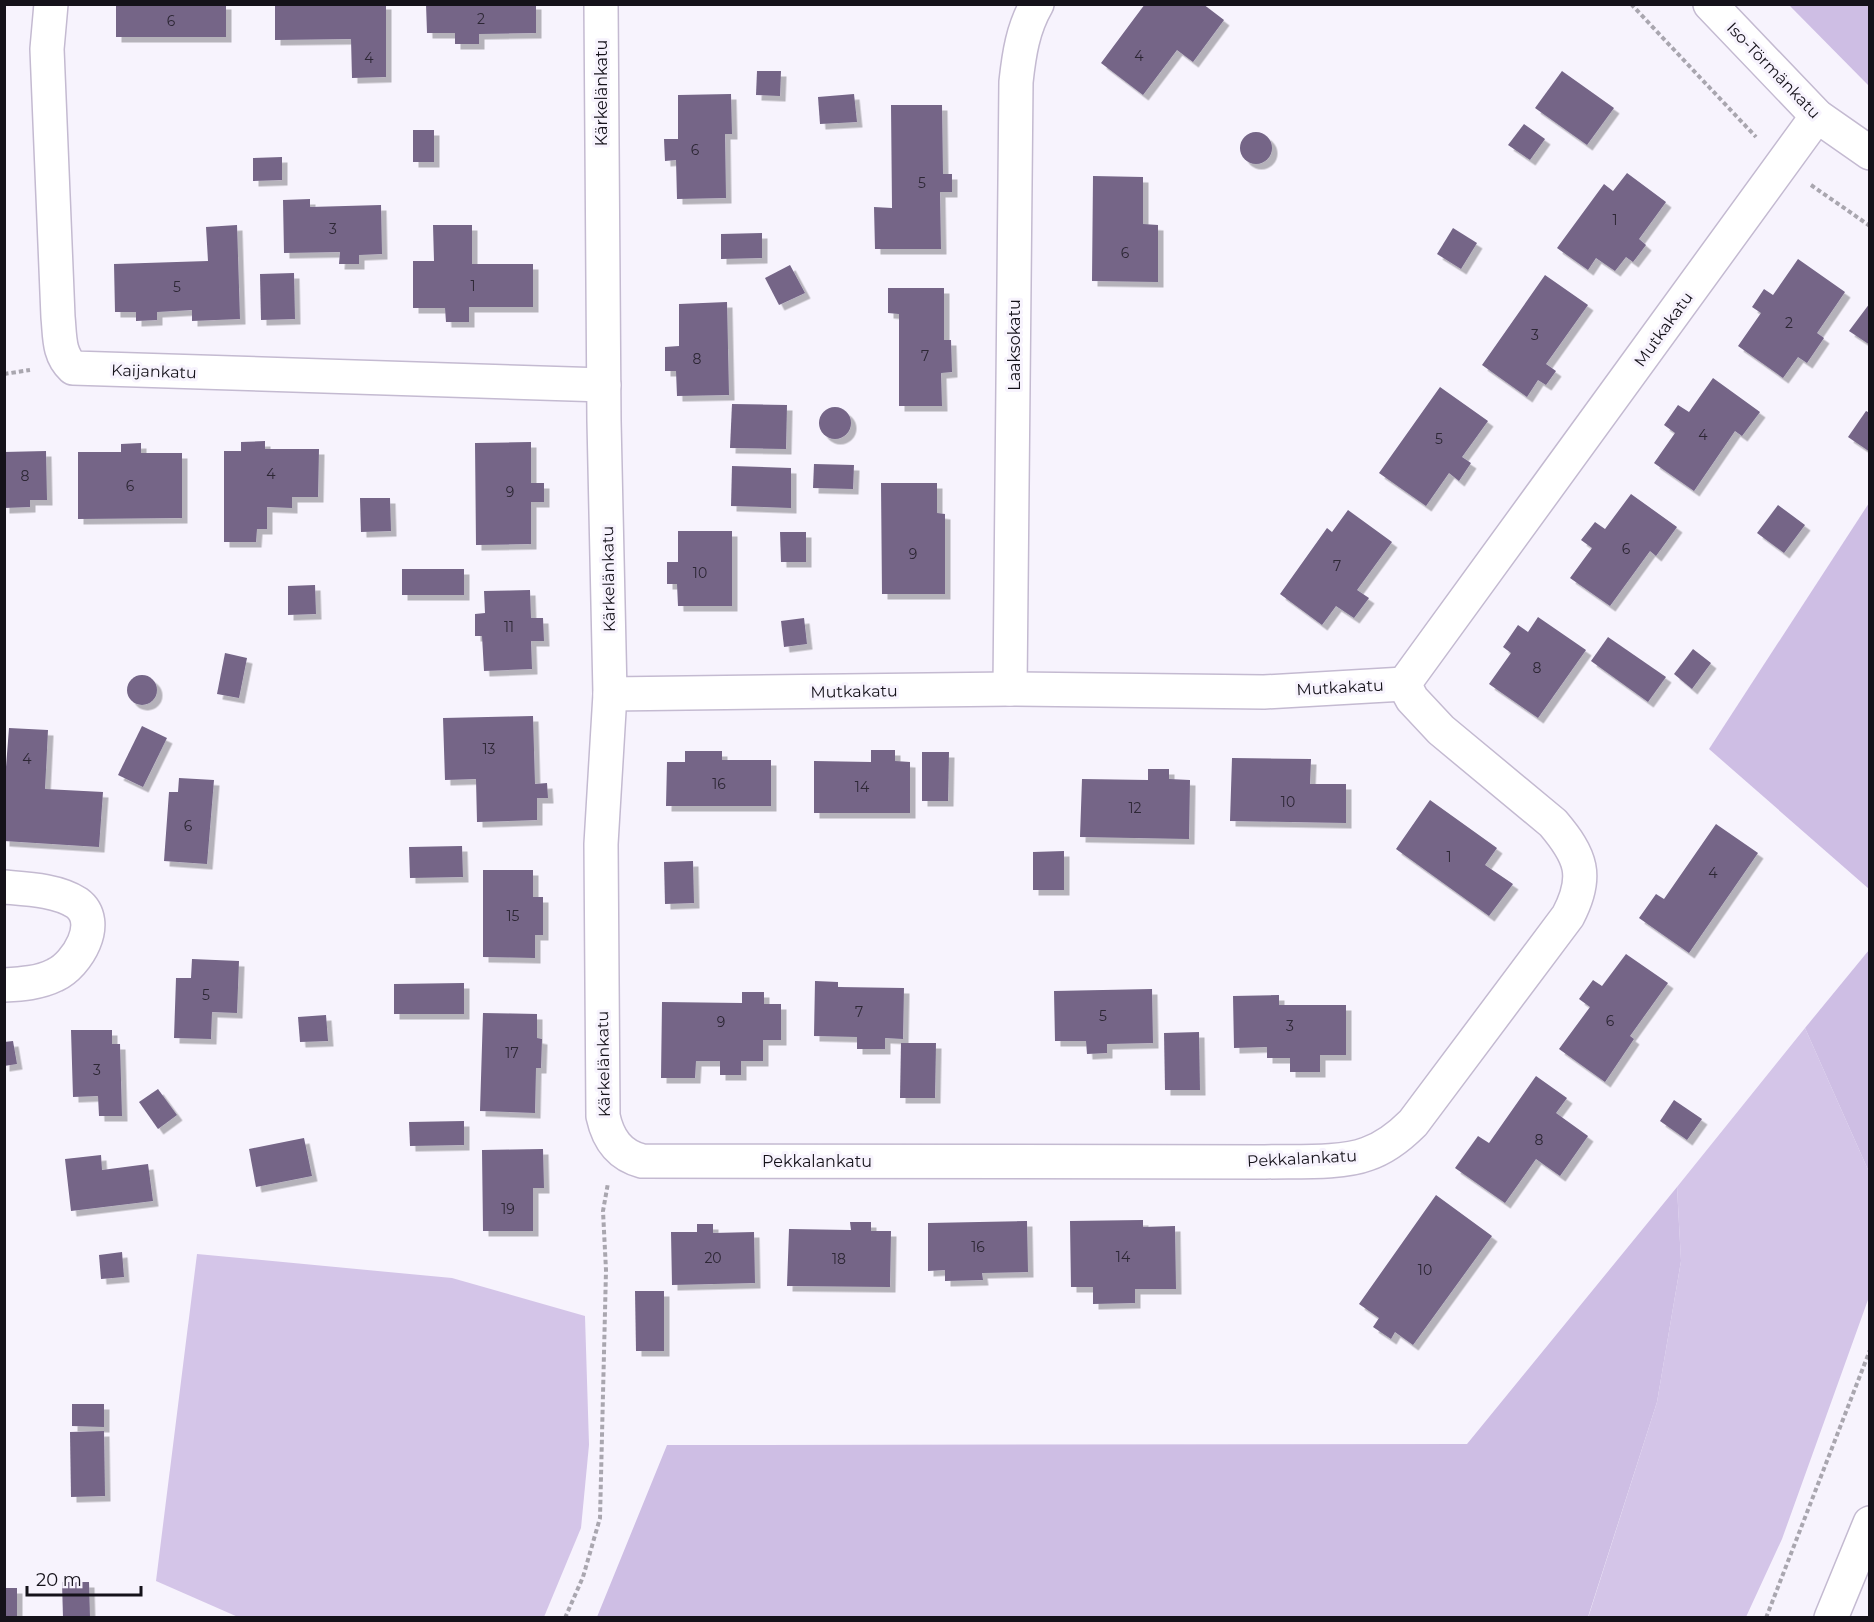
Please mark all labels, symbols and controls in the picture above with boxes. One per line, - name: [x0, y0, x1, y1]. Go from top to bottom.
- house number: 2: [477, 10, 485, 28]
- house number: 6: [167, 12, 176, 30]
- street label: Iso-Törmänkatu: [1723, 18, 1824, 122]
- street label: Kärkelänkatu: [592, 40, 611, 146]
- house number: 4: [1134, 47, 1144, 65]
- house number: 4: [364, 49, 374, 67]
- house number: 6: [691, 141, 700, 159]
- house number: 5: [918, 174, 926, 192]
- house number: 1: [1612, 211, 1618, 229]
- house number: 3: [329, 220, 337, 238]
- house number: 6: [1121, 244, 1130, 262]
- house number: 1: [470, 277, 476, 295]
- house number: 5: [173, 278, 181, 296]
- street label: Mutkakatu: [1630, 288, 1697, 370]
- street label: Laaksokatu: [1005, 299, 1024, 391]
- house number: 2: [1785, 314, 1793, 332]
- house number: 3: [1531, 326, 1539, 344]
- house number: 7: [921, 347, 929, 365]
- house number: 8: [693, 350, 702, 368]
- street label: Kaijankatu: [111, 361, 197, 382]
- house number: 4: [1698, 426, 1708, 444]
- house number: 5: [1435, 430, 1443, 448]
- house number: 4: [266, 465, 276, 483]
- house number: 8: [21, 467, 30, 485]
- house number: 6: [126, 477, 135, 495]
- house number: 9: [506, 483, 514, 501]
- street label: Kärkelänkatu: [598, 526, 619, 632]
- house number: 6: [1622, 540, 1631, 558]
- house number: 9: [909, 545, 917, 563]
- house number: 7: [1333, 557, 1341, 575]
- house number: 10: [693, 564, 707, 582]
- house number: 11: [504, 618, 514, 636]
- house number: 8: [1533, 659, 1542, 677]
- street label: Mutkakatu: [1296, 676, 1384, 699]
- street label: Mutkakatu: [810, 681, 898, 702]
- house number: 13: [483, 740, 496, 758]
- house number: 4: [22, 750, 32, 768]
- house number: 16: [712, 775, 726, 793]
- house number: 14: [855, 778, 870, 796]
- house number: 10: [1281, 793, 1295, 811]
- house number: 12: [1128, 799, 1142, 817]
- house number: 6: [184, 817, 193, 835]
- house number: 1: [1446, 848, 1452, 866]
- house number: 4: [1708, 864, 1718, 882]
- house number: 15: [507, 907, 520, 925]
- house number: 5: [202, 986, 210, 1004]
- house number: 7: [855, 1003, 863, 1021]
- house number: 5: [1099, 1007, 1107, 1025]
- street label: Kärkelänkatu: [593, 1011, 614, 1117]
- house number: 6: [1606, 1012, 1615, 1030]
- house number: 9: [717, 1013, 725, 1031]
- house number: 3: [1286, 1017, 1294, 1035]
- house number: 17: [505, 1044, 519, 1062]
- house number: 3: [93, 1061, 101, 1079]
- house number: 8: [1535, 1131, 1544, 1149]
- street label: Pekkalankatu: [1247, 1146, 1357, 1171]
- street label: Pekkalankatu: [762, 1152, 872, 1171]
- house number: 19: [501, 1200, 515, 1218]
- house number: 16: [971, 1238, 985, 1256]
- house number: 14: [1116, 1248, 1131, 1266]
- house number: 20: [704, 1249, 722, 1267]
- house number: 18: [832, 1250, 846, 1268]
- house number: 10: [1418, 1261, 1432, 1279]
- scale bar: [27, 1559, 141, 1597]
- text: 20 m: [36, 1569, 82, 1591]

